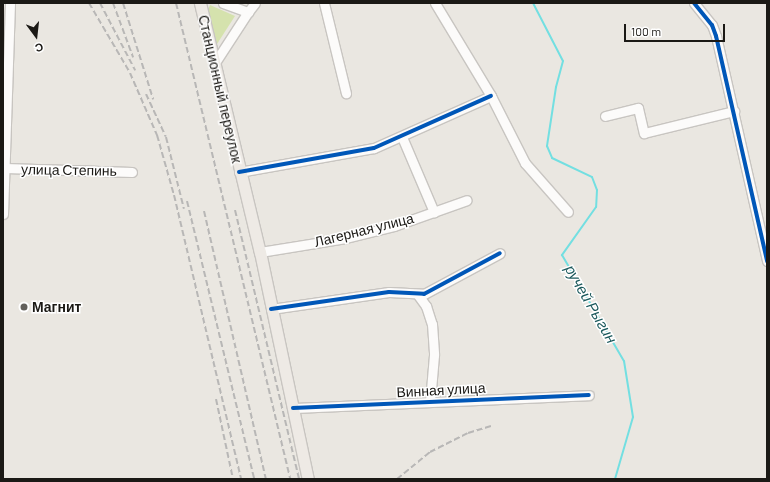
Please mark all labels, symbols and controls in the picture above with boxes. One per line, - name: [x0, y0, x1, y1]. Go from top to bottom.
- street label: Станционный переулок: [195, 13, 245, 165]
- north arrow: [16, 16, 56, 56]
- scale bar: [626, 16, 727, 42]
- text: 100 m: [631, 24, 661, 38]
- text: С: [34, 41, 45, 55]
- street label: улица Степинь: [21, 161, 117, 179]
- street label: Лагерная улица: [313, 210, 415, 250]
- water label: ручей Рыгин: [561, 262, 621, 346]
- place label: Магнит: [32, 299, 81, 315]
- marker: Магнит: [19, 302, 29, 312]
- street label: Винная улица: [396, 379, 486, 401]

